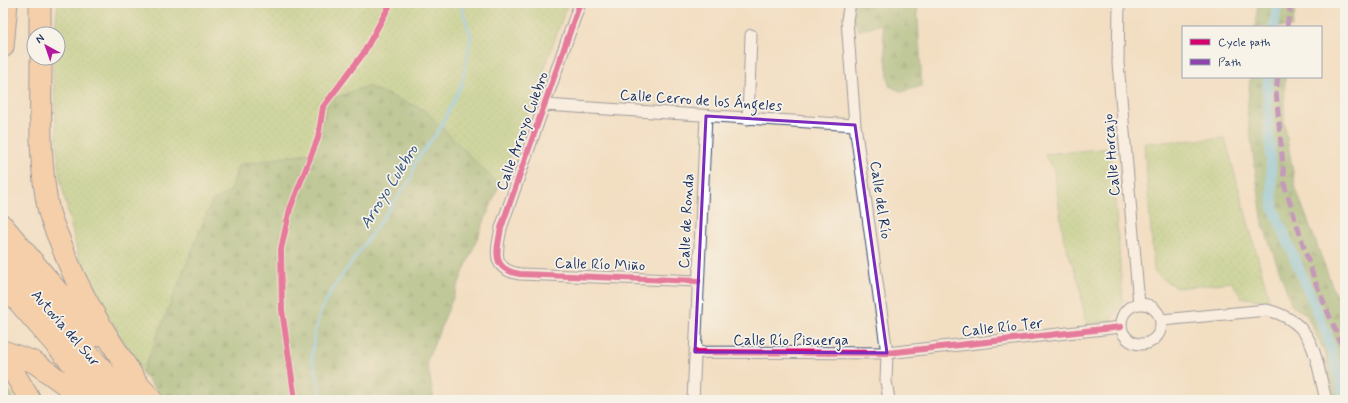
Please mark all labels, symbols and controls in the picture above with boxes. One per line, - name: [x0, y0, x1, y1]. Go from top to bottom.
- north arrow: [26, 26, 66, 66]
- legend: [1182, 26, 1322, 78]
- text: N: [33, 31, 48, 47]
- text: Cycle path: [1218, 35, 1270, 51]
- text: Path: [1218, 55, 1241, 71]
- street label: Calle Arroyo Culebro: [492, 69, 554, 194]
- street label: Calle Cerro de los Ángeles: [619, 84, 783, 118]
- street label: Calle Horcajo: [1098, 113, 1126, 197]
- water label: Arroyo Culebro: [355, 140, 424, 233]
- street label: Calle del Río: [865, 160, 895, 241]
- street label: Calle de Ronda: [675, 173, 699, 269]
- street label: Calle Río Miño: [554, 253, 646, 277]
- street label: Autovía del Sur: [26, 286, 104, 372]
- street label: Calle Río Ter: [961, 314, 1044, 342]
- street label: Calle Río Pisuerga: [733, 331, 849, 351]

